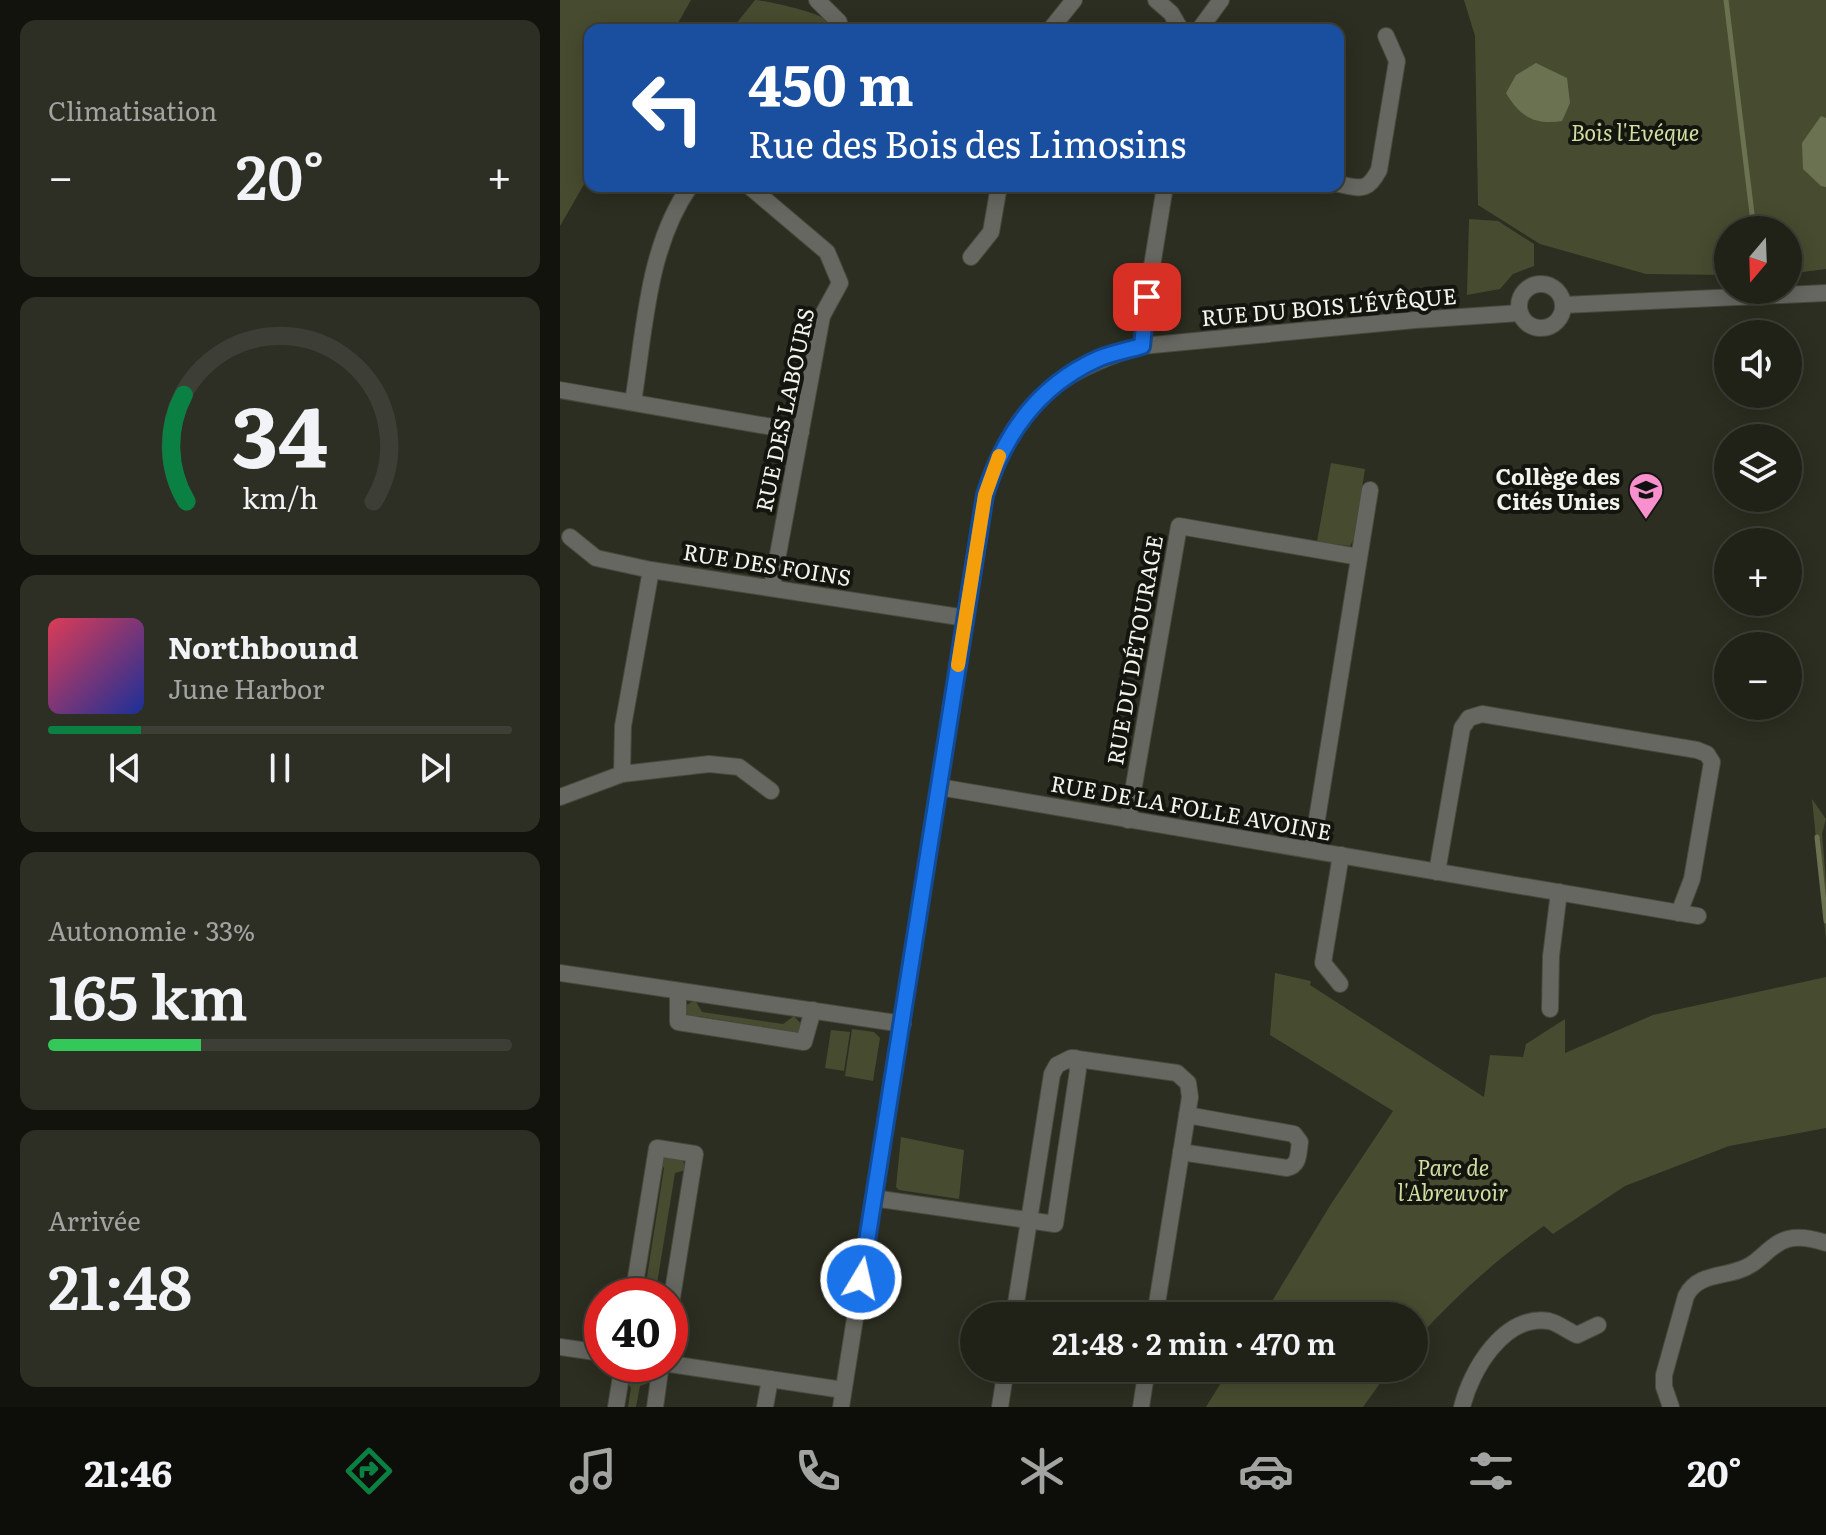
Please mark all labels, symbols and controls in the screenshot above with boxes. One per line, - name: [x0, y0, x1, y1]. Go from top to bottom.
- text: 450 m: [748, 40, 914, 123]
- icon: left: [616, 56, 720, 160]
- text: Climatisation: [48, 90, 217, 129]
- park label: Bois l'Evéque: [1571, 115, 1699, 148]
- text: Rue des Bois des Limosins: [748, 116, 1186, 169]
- text: 20°: [236, 129, 324, 218]
- text: −: [48, 141, 74, 207]
- text: +: [486, 141, 512, 207]
- north arrow: [1714, 216, 1802, 304]
- map controls: [1714, 216, 1802, 720]
- pin: [1113, 263, 1181, 331]
- icon: arrive: [1125, 275, 1169, 319]
- street label: RUE DU BOIS L'ÉVÊQUE: [1200, 278, 1458, 333]
- street label: RUE DES LABOURS: [746, 305, 821, 515]
- button: sound: [1714, 320, 1802, 408]
- text: 34: [232, 370, 328, 494]
- button: layers: [1714, 424, 1802, 512]
- place label: Collège des Cités Unies: [1496, 459, 1620, 517]
- school or university icon: Collège des Cités Unies: [1627, 471, 1665, 521]
- text: km/h: [242, 475, 318, 518]
- button: +: [1714, 528, 1802, 616]
- street label: RUE DU DÉTOURAGE: [1097, 532, 1170, 767]
- street label: RUE DES FOINS: [681, 534, 854, 593]
- text: Northbound: [168, 624, 359, 668]
- button: −: [1714, 632, 1802, 720]
- text: June Harbor: [168, 668, 324, 707]
- icon: previous: [103, 746, 147, 790]
- icon: pause: [258, 746, 302, 790]
- icon: next: [413, 746, 457, 790]
- street label: RUE DE LA FOLLE AVOINE: [1048, 766, 1334, 847]
- text: Autonomie · 33%: [48, 910, 255, 949]
- text: 165 km: [48, 949, 248, 1038]
- park label: Parc de l'Abreuvoir: [1398, 1150, 1508, 1208]
- text: Arrivée: [48, 1200, 141, 1239]
- position arrow: [819, 1237, 903, 1321]
- text: 21:48: [48, 1239, 192, 1328]
- speed limit sign: 40: [584, 1278, 688, 1382]
- text: 21:48 · 2 min · 470 m: [1052, 1320, 1336, 1364]
- icon: directions: [341, 1443, 397, 1499]
- icon: music: [565, 1443, 621, 1499]
- icon: phone: [790, 1443, 846, 1499]
- icon: climate: [1014, 1443, 1070, 1499]
- icon: car: [1238, 1443, 1294, 1499]
- icon: filters: [1463, 1443, 1519, 1499]
- text: 21:46: [84, 1445, 172, 1498]
- text: 20°: [1687, 1445, 1742, 1498]

